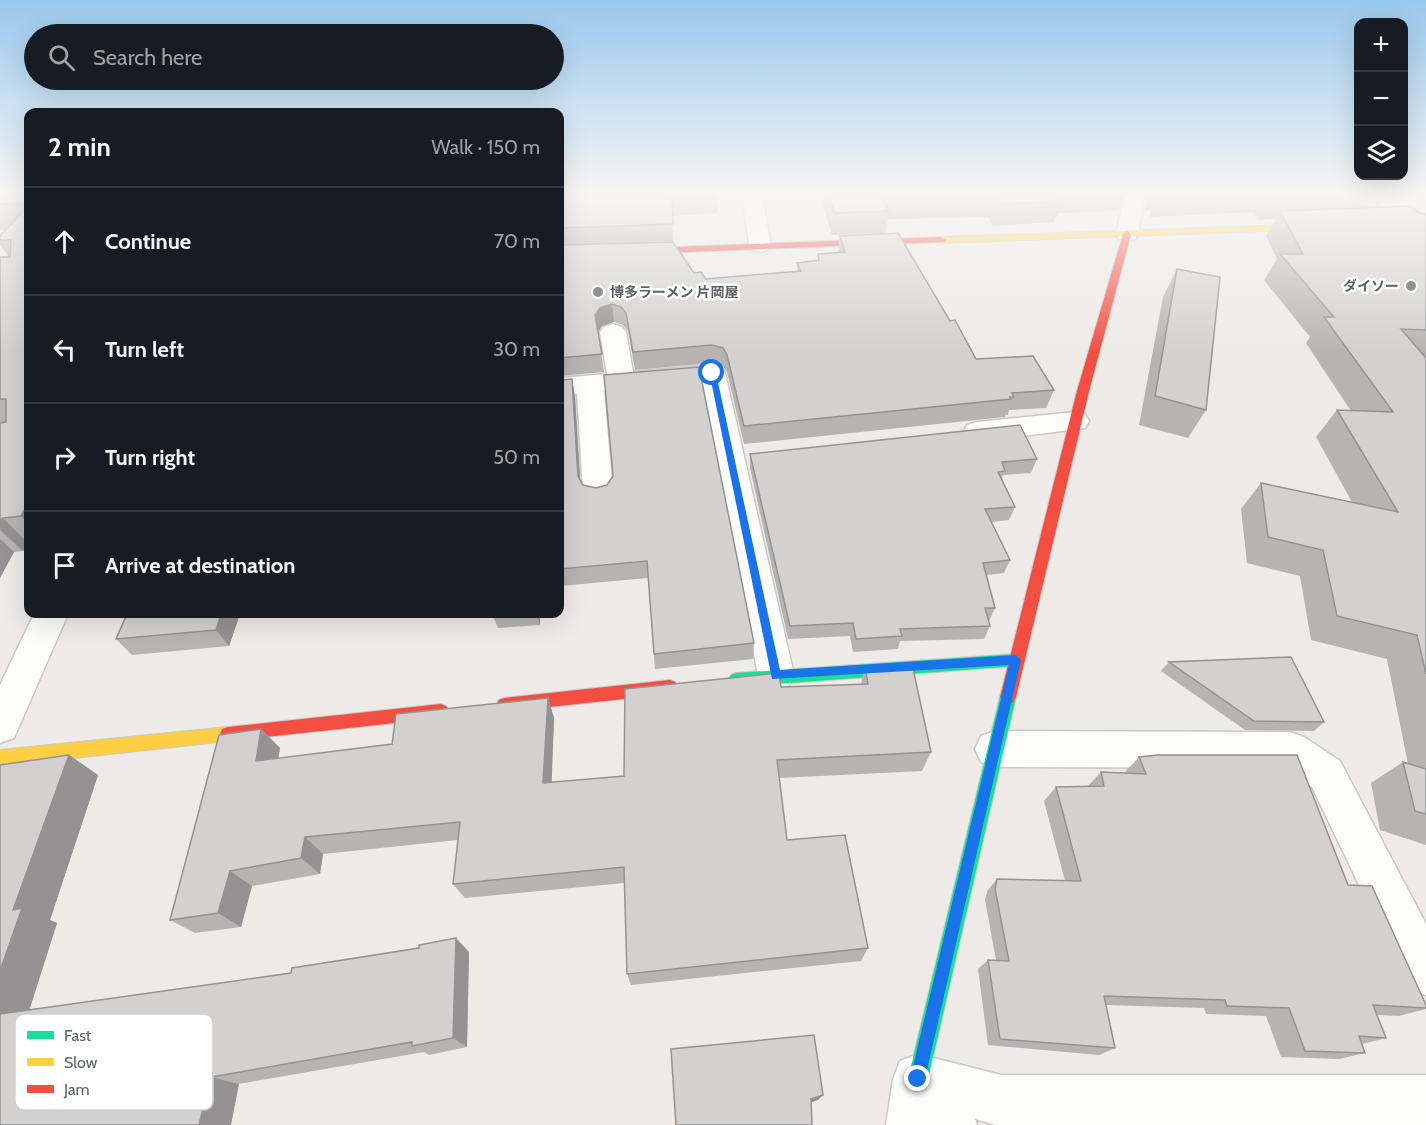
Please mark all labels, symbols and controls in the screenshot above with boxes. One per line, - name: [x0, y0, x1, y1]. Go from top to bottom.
- map controls: [1354, 18, 1408, 180]
- button: +: [1354, 18, 1408, 72]
- search box: [24, 24, 564, 90]
- icon: search: [45, 41, 78, 74]
- text: Search here: [93, 44, 202, 71]
- button: −: [1354, 72, 1408, 126]
- button: layers: [1354, 126, 1408, 180]
- text: 2 min: [48, 131, 111, 163]
- text: Walk · 150 m: [432, 135, 540, 159]
- icon: ahead: [48, 225, 81, 258]
- text: Continue: [105, 228, 191, 255]
- text: 70 m: [494, 229, 540, 253]
- place label: ダイソー: [1343, 277, 1399, 295]
- marker: ダイソー: [1404, 279, 1418, 293]
- place label: 博多ラーメン 片岡屋: [610, 283, 739, 301]
- marker: 博多ラーメン 片岡屋: [591, 285, 605, 299]
- icon: left: [48, 333, 81, 366]
- text: Turn left: [105, 336, 184, 363]
- text: 30 m: [493, 337, 540, 361]
- route start: [698, 359, 724, 385]
- icon: right: [48, 441, 81, 474]
- text: Turn right: [105, 444, 195, 471]
- text: 50 m: [493, 445, 540, 469]
- icon: arrive: [48, 549, 81, 582]
- text: Arrive at destination: [105, 552, 295, 579]
- legend: [15, 1014, 213, 1110]
- text: Fast: [64, 1026, 92, 1045]
- text: Slow: [64, 1053, 98, 1072]
- route end: [904, 1065, 930, 1091]
- text: Jam: [63, 1080, 90, 1099]

